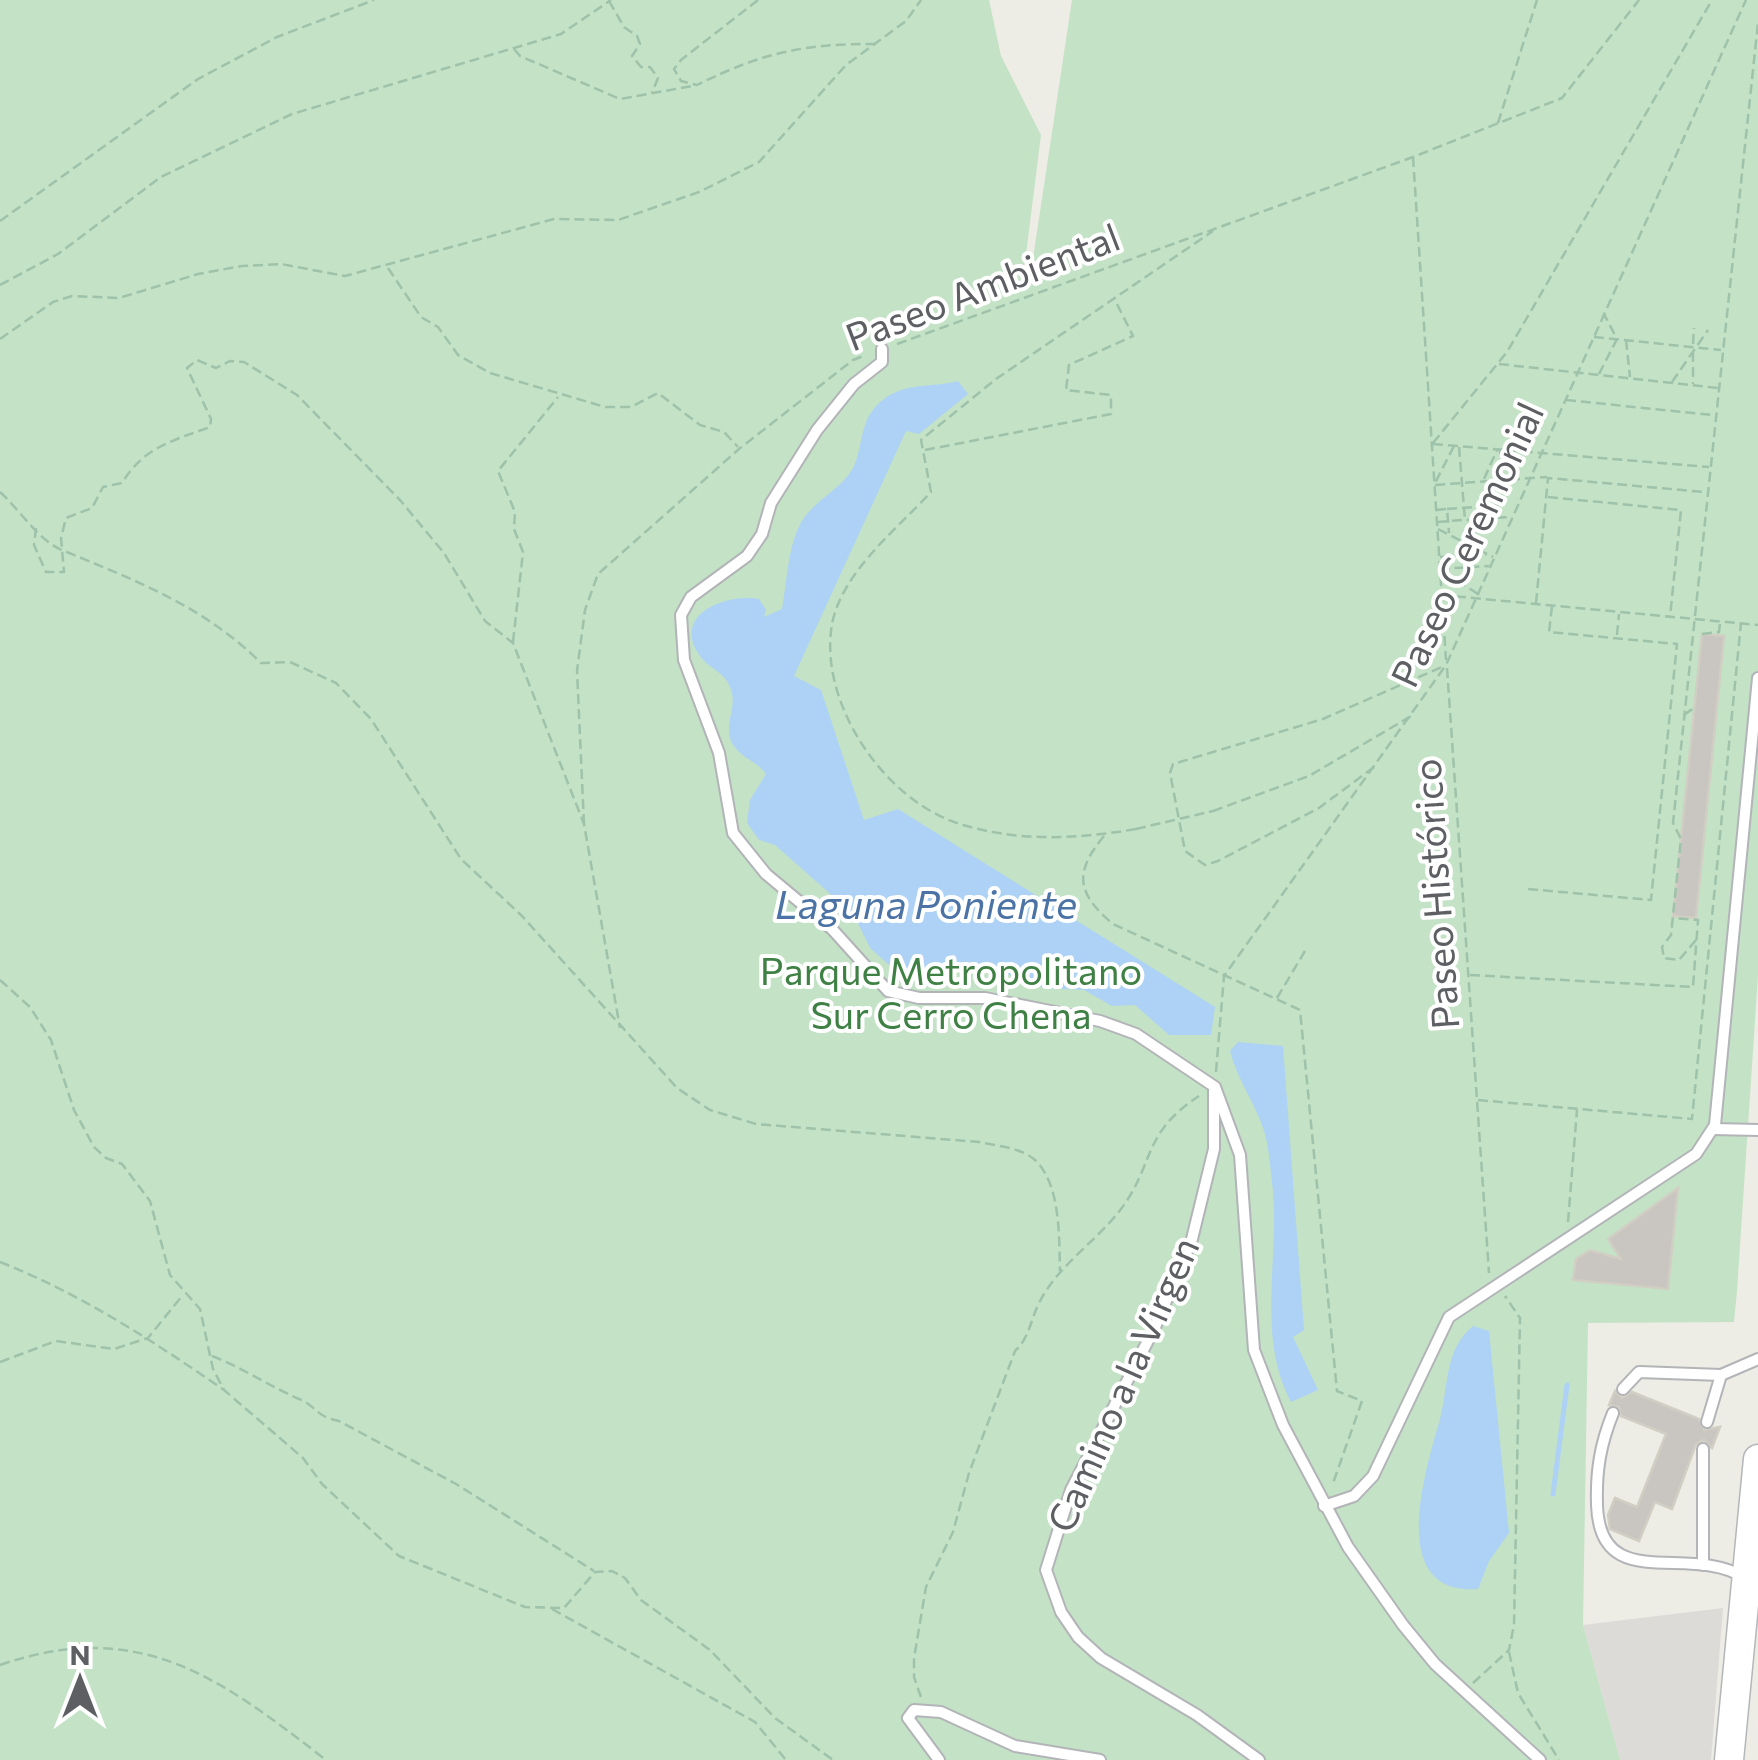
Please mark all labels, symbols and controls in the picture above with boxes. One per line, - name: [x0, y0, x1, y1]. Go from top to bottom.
- street label: Paseo Ambiental: [839, 212, 1126, 359]
- street label: Paseo Ceremonial: [1379, 394, 1552, 694]
- street label: Paseo Histórico: [1402, 757, 1467, 1031]
- water label: Laguna Poniente: [775, 878, 1077, 927]
- park label: Parque Metropolitano Sur Cerro Chena: [760, 946, 1142, 1037]
- street label: Camino a la Virgen: [1036, 1229, 1208, 1539]
- north arrow: [30, 1630, 130, 1730]
- text: N: [70, 1637, 91, 1671]

